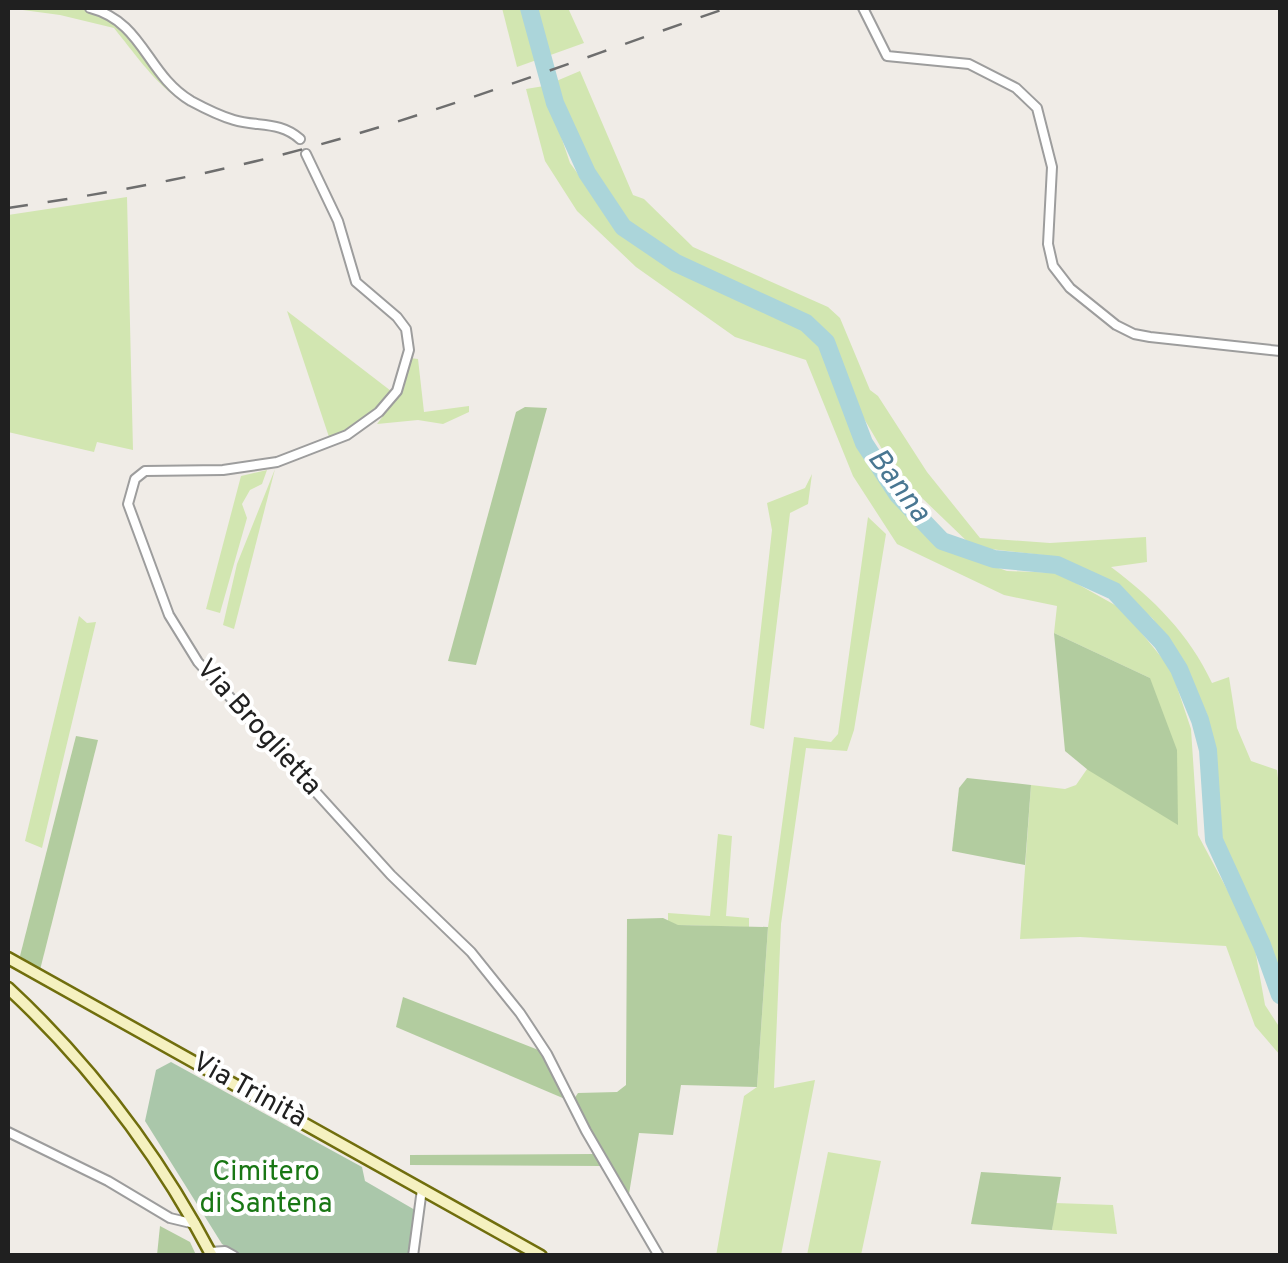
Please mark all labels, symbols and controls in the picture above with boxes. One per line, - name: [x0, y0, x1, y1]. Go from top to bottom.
- water label: Banna: [858, 442, 938, 531]
- street label: Via Broglietta: [187, 652, 329, 804]
- street label: Via Trinità: [186, 1045, 312, 1137]
- park label: Cimitero di Santena: [200, 1155, 332, 1223]

